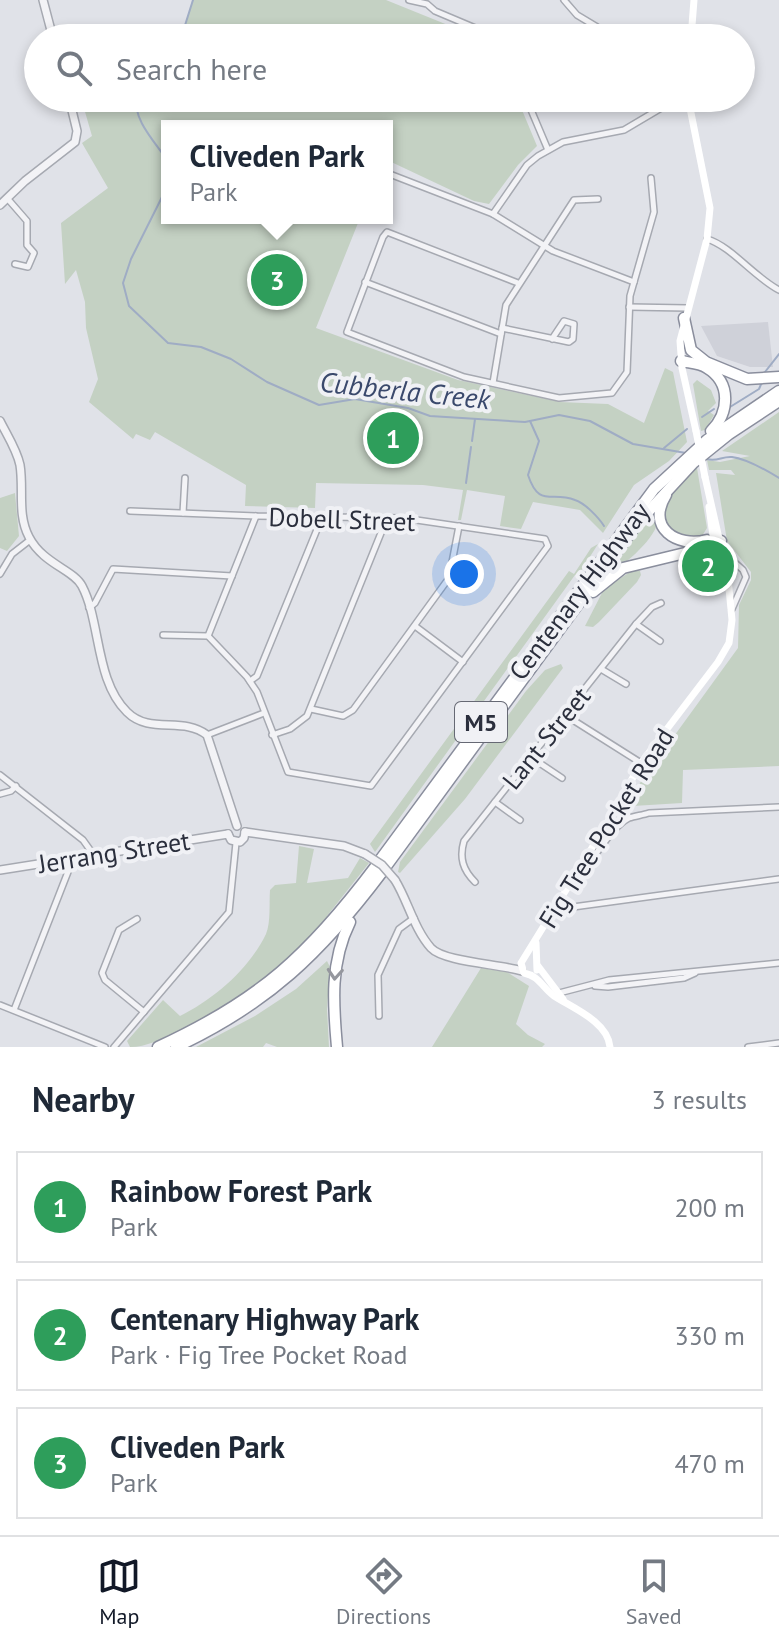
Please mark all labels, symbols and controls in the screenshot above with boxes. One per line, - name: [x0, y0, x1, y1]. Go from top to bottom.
- search box: [24, 24, 755, 112]
- icon: search: [52, 46, 96, 90]
- text: Search here: [116, 49, 267, 88]
- popup: [161, 120, 393, 224]
- text: Cliveden Park: [190, 136, 364, 175]
- text: Park: [190, 175, 237, 208]
- pin: 3: [251, 250, 303, 310]
- water label: Cubberla Creek: [318, 363, 493, 417]
- pin: 1: [367, 408, 419, 468]
- street label: Centenary Highway: [501, 496, 657, 686]
- street label: Dobell Street: [268, 500, 416, 538]
- pin: 2: [682, 536, 734, 596]
- your location: [444, 554, 484, 594]
- street label: Lant Street: [495, 680, 597, 796]
- road number: M5: [455, 702, 507, 742]
- street label: Fig Tree Pocket Road: [531, 722, 681, 934]
- street label: Jerrang Street: [35, 824, 192, 880]
- one-way arrow: [327, 968, 344, 981]
- text: Nearby: [32, 1077, 134, 1121]
- text: 3 results: [652, 1083, 747, 1116]
- text: Rainbow Forest Park: [110, 1171, 372, 1210]
- text: 1: [53, 1191, 67, 1224]
- text: 200 m: [674, 1191, 745, 1224]
- text: Park: [110, 1210, 158, 1243]
- text: Centenary Highway Park: [110, 1299, 419, 1338]
- text: 2: [53, 1319, 67, 1352]
- text: 330 m: [674, 1319, 745, 1352]
- text: Park · Fig Tree Pocket Road: [110, 1338, 407, 1371]
- text: Cliveden Park: [110, 1427, 285, 1466]
- text: 3: [53, 1447, 67, 1480]
- text: 470 m: [674, 1447, 745, 1480]
- text: Park: [110, 1466, 158, 1499]
- tab: Map: [97, 1554, 141, 1630]
- tab: Directions: [336, 1554, 431, 1630]
- tab: Saved: [626, 1554, 682, 1630]

